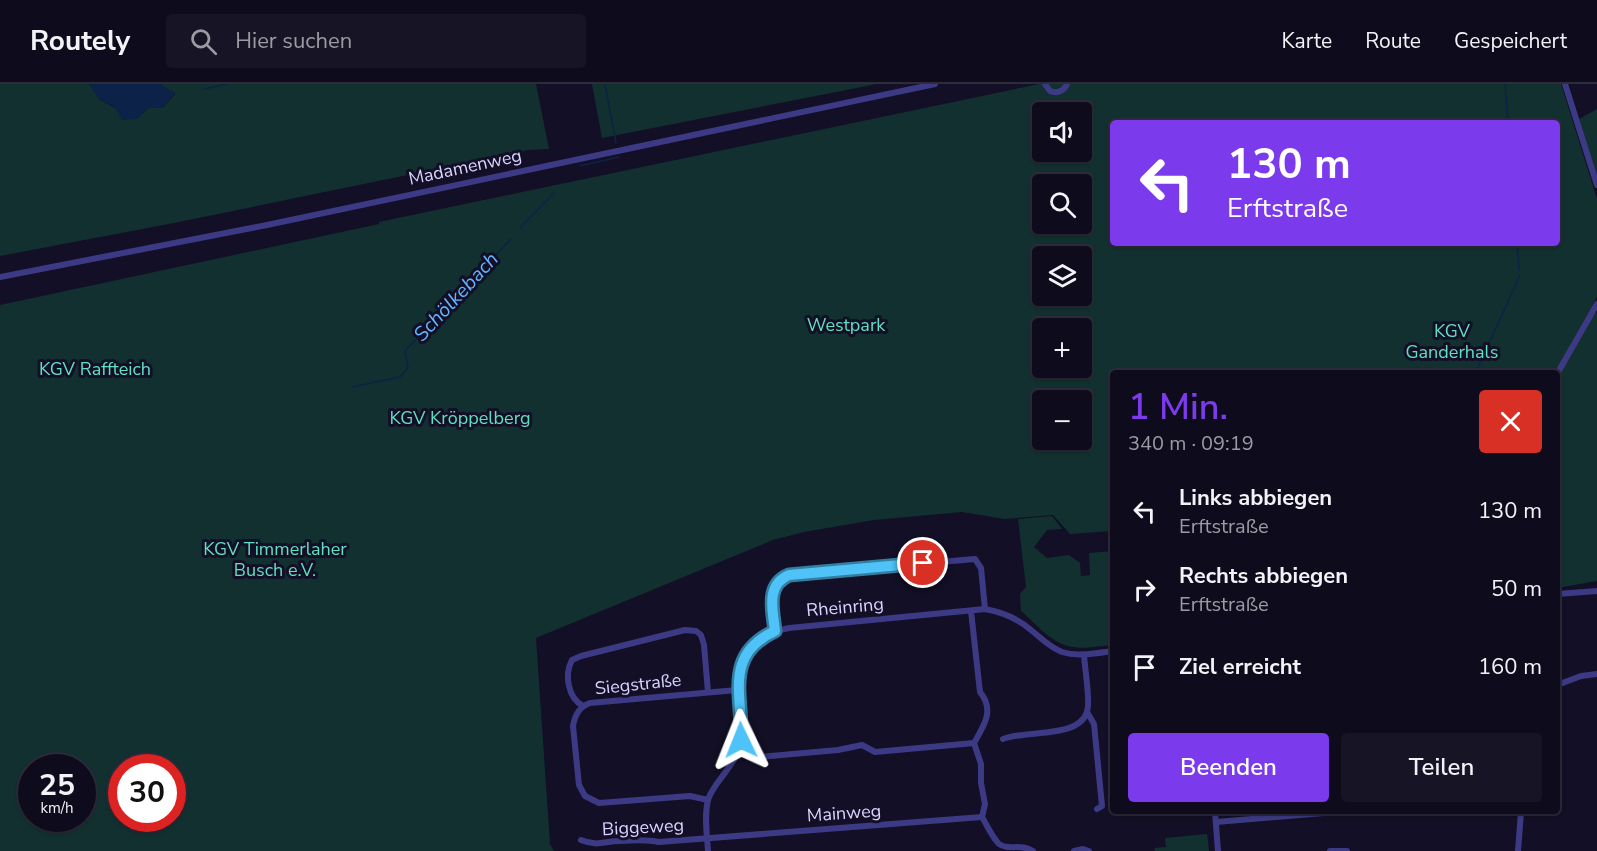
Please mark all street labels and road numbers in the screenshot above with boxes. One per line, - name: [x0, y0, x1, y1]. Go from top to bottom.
- street label: Madamenweg: [406, 143, 524, 191]
- street label: Rheinring: [805, 592, 885, 622]
- street label: Siegstraße: [594, 668, 682, 700]
- street label: Mainweg: [806, 798, 882, 828]
- street label: Biggeweg: [601, 813, 685, 841]

